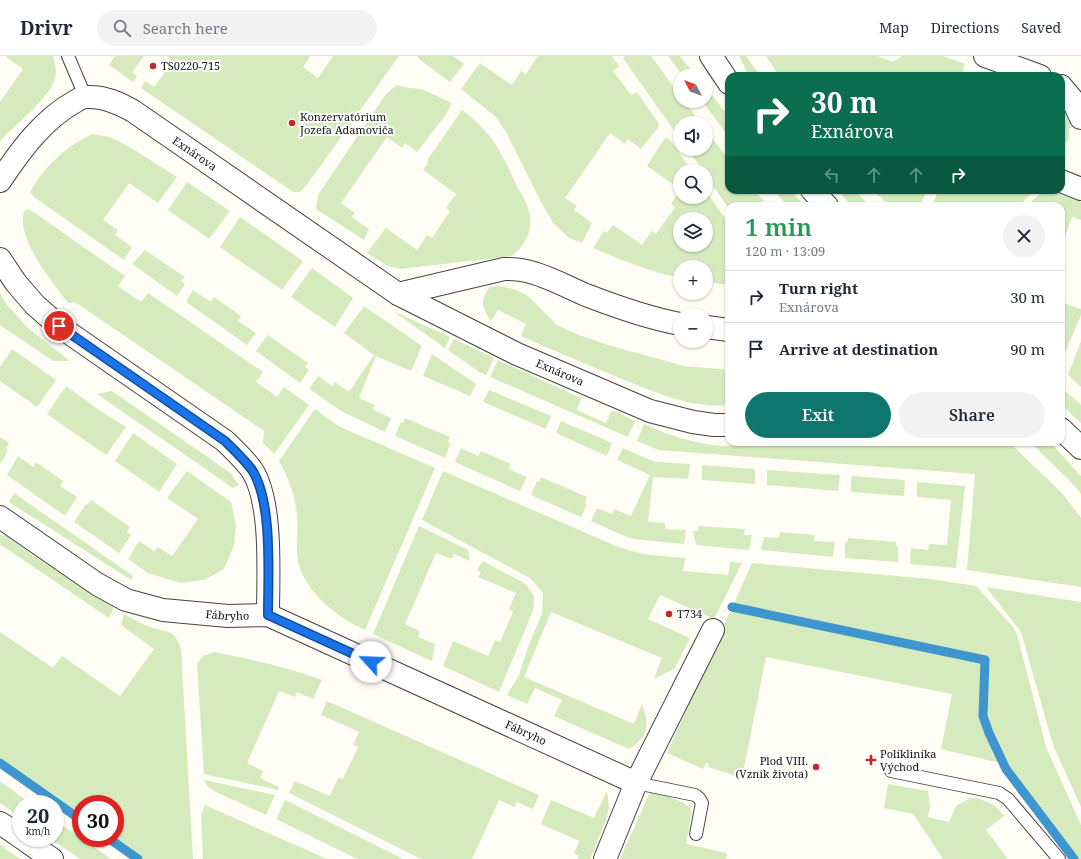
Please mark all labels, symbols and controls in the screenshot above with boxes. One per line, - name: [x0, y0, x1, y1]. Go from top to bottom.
- search box: [97, 10, 377, 46]
- text: Drivr: [20, 15, 73, 41]
- icon: search: [111, 17, 133, 39]
- text: Search here: [143, 18, 228, 38]
- text: Map: [879, 18, 909, 37]
- text: Directions: [931, 18, 999, 37]
- text: Saved: [1021, 18, 1061, 37]
- place label: TS0220-715: [161, 58, 220, 73]
- marker: TS0220-715: [148, 61, 158, 71]
- north arrow: [673, 68, 713, 108]
- map controls: [673, 68, 713, 348]
- text: 30 m: [811, 83, 878, 121]
- icon: right: [745, 88, 797, 140]
- place label: Konzervatórium Jozefa Adamoviča: [299, 109, 394, 137]
- button: sound: [673, 116, 713, 156]
- marker: Konzervatórium Jozefa Adamoviča: [287, 118, 297, 128]
- text: Exnárova: [811, 119, 894, 143]
- street label: Exnárova: [170, 133, 220, 174]
- button: search: [673, 164, 713, 204]
- icon: left: [821, 164, 843, 186]
- icon: ahead: [863, 164, 885, 186]
- icon: ahead: [905, 164, 927, 186]
- icon: right: [947, 164, 969, 186]
- text: 1 min: [745, 210, 812, 243]
- button: layers: [673, 212, 713, 252]
- button: close: [1003, 215, 1045, 257]
- text: 120 m · 13:09: [745, 242, 825, 260]
- button: +: [673, 260, 713, 300]
- text: Turn right: [779, 278, 858, 298]
- icon: right: [745, 286, 767, 308]
- text: 30 m: [1010, 287, 1045, 307]
- text: Exnárova: [779, 298, 839, 316]
- button: −: [673, 308, 713, 348]
- pin: [42, 309, 76, 343]
- icon: arrive: [48, 315, 70, 337]
- icon: arrive: [745, 338, 767, 360]
- text: Arrive at destination: [779, 339, 938, 359]
- text: 90 m: [1010, 339, 1045, 359]
- street label: Exnárova: [534, 355, 586, 389]
- button: Exit: [745, 392, 891, 438]
- button: Share: [899, 392, 1045, 438]
- street label: Fábryho: [205, 606, 249, 623]
- place label: T734: [677, 606, 702, 621]
- marker: T734: [664, 609, 674, 619]
- position arrow: [350, 641, 392, 683]
- street label: Fábryho: [503, 716, 549, 748]
- place label: Poliklinika Východ: [880, 746, 937, 774]
- place label: Plod VIII. (Vznik života): [736, 753, 808, 781]
- marker: Poliklinika Východ: [865, 754, 877, 766]
- marker: Plod VIII. (Vznik života): [811, 762, 821, 772]
- speed limit sign: 30: [72, 795, 124, 847]
- text: 20: [27, 802, 49, 829]
- text: km/h: [26, 824, 50, 838]

